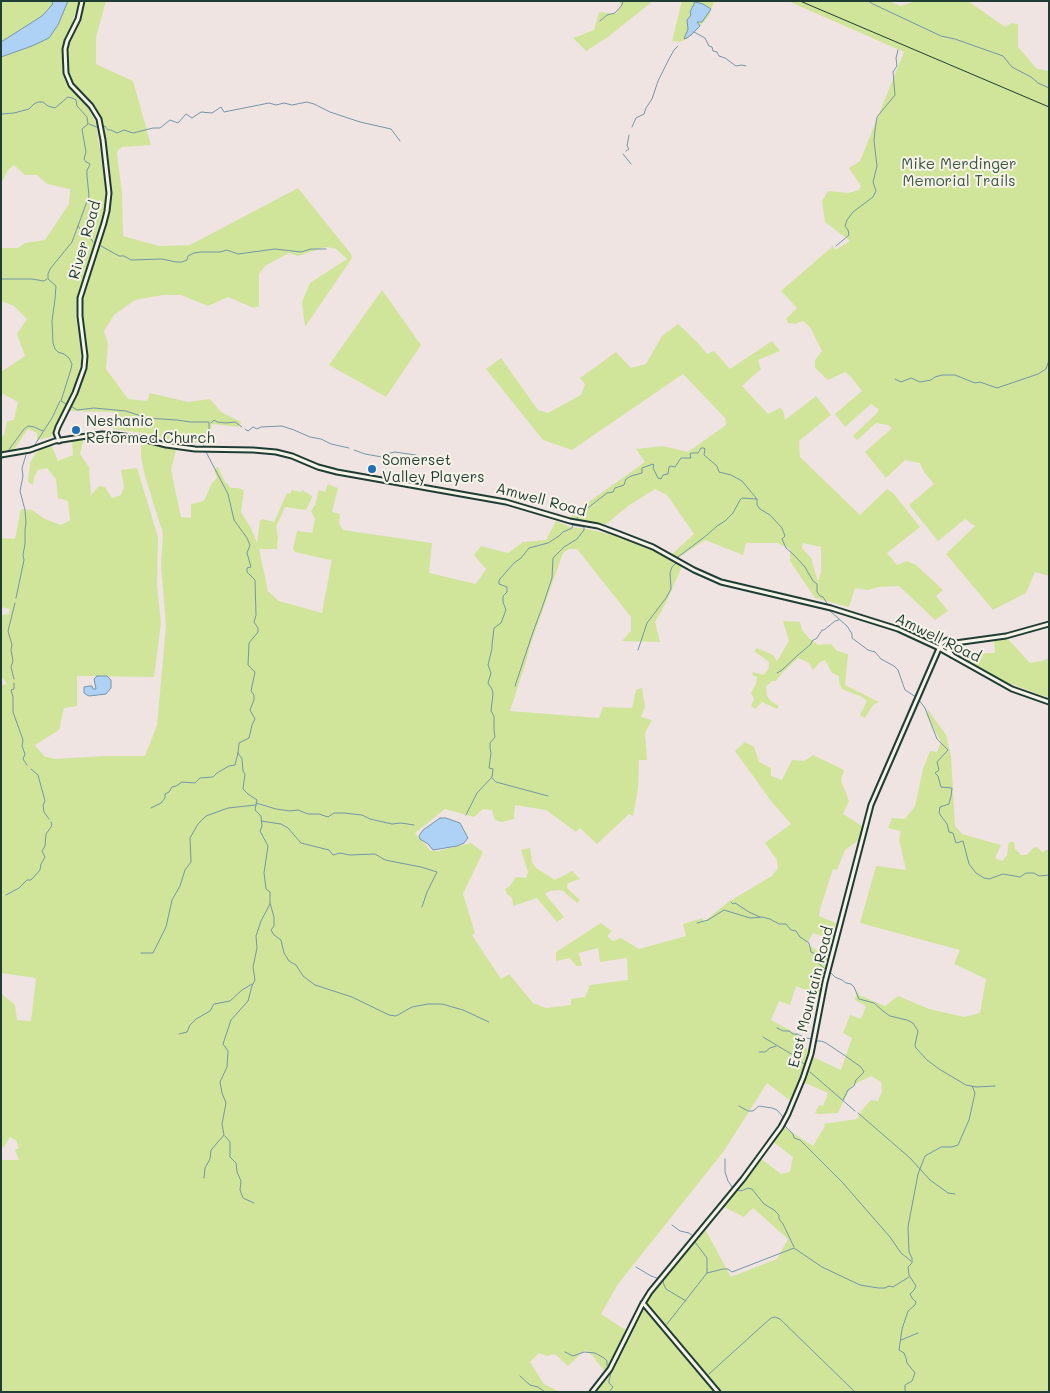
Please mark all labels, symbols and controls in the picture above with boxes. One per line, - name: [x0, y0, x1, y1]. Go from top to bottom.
- park label: Mike Merdinger Memorial Trails: [901, 155, 1017, 190]
- street label: River Road: [65, 199, 105, 281]
- place label: Neshanic Reformed Church: [86, 412, 215, 447]
- marker: Neshanic Reformed Church: [70, 424, 82, 436]
- place label: Somerset Valley Players: [382, 451, 485, 486]
- marker: Somerset Valley Players: [366, 463, 378, 475]
- street label: Amwell Road: [494, 479, 588, 521]
- street label: Amwell Road: [892, 610, 984, 666]
- street label: East Mountain Road: [785, 924, 837, 1070]

